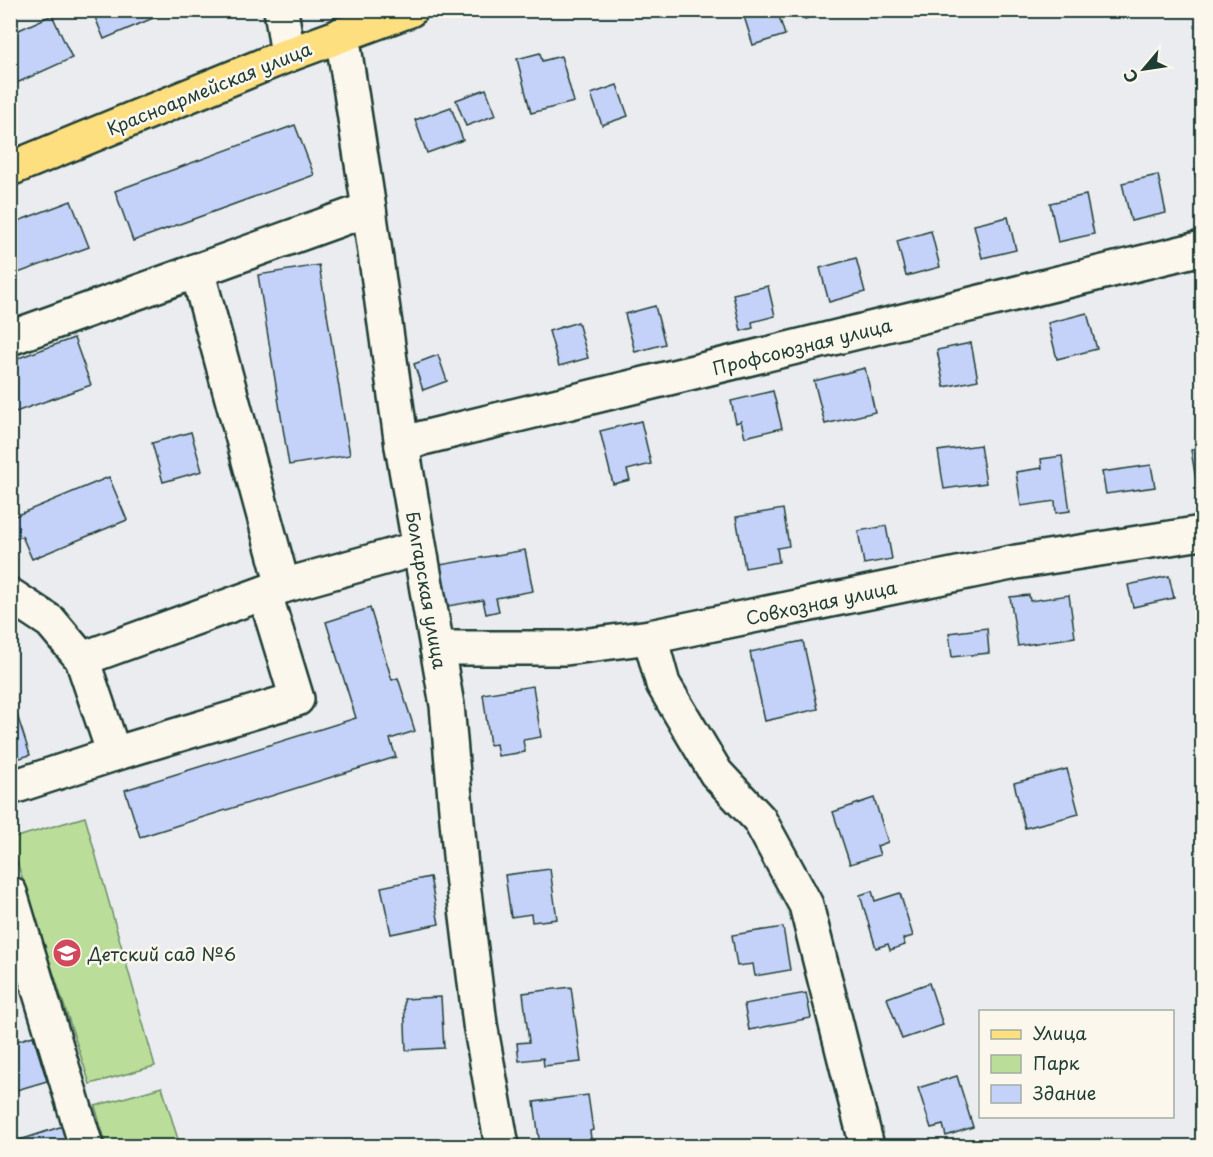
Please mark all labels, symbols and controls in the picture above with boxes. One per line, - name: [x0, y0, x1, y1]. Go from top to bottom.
- street label: Красноармейская улица: [103, 34, 316, 141]
- north arrow: [1114, 39, 1174, 99]
- text: С: [1117, 66, 1143, 88]
- street label: Профсоюзная улица: [709, 310, 895, 381]
- street label: Болгарская улица: [400, 509, 454, 672]
- street label: Совхозная улица: [743, 573, 900, 631]
- school or university icon: Детский сад №6: [51, 937, 83, 969]
- place label: Детский сад №6: [87, 940, 236, 967]
- legend: [979, 1010, 1174, 1118]
- text: Улица: [1033, 1019, 1087, 1046]
- text: Парк: [1033, 1049, 1080, 1076]
- text: Здание: [1033, 1079, 1096, 1106]

